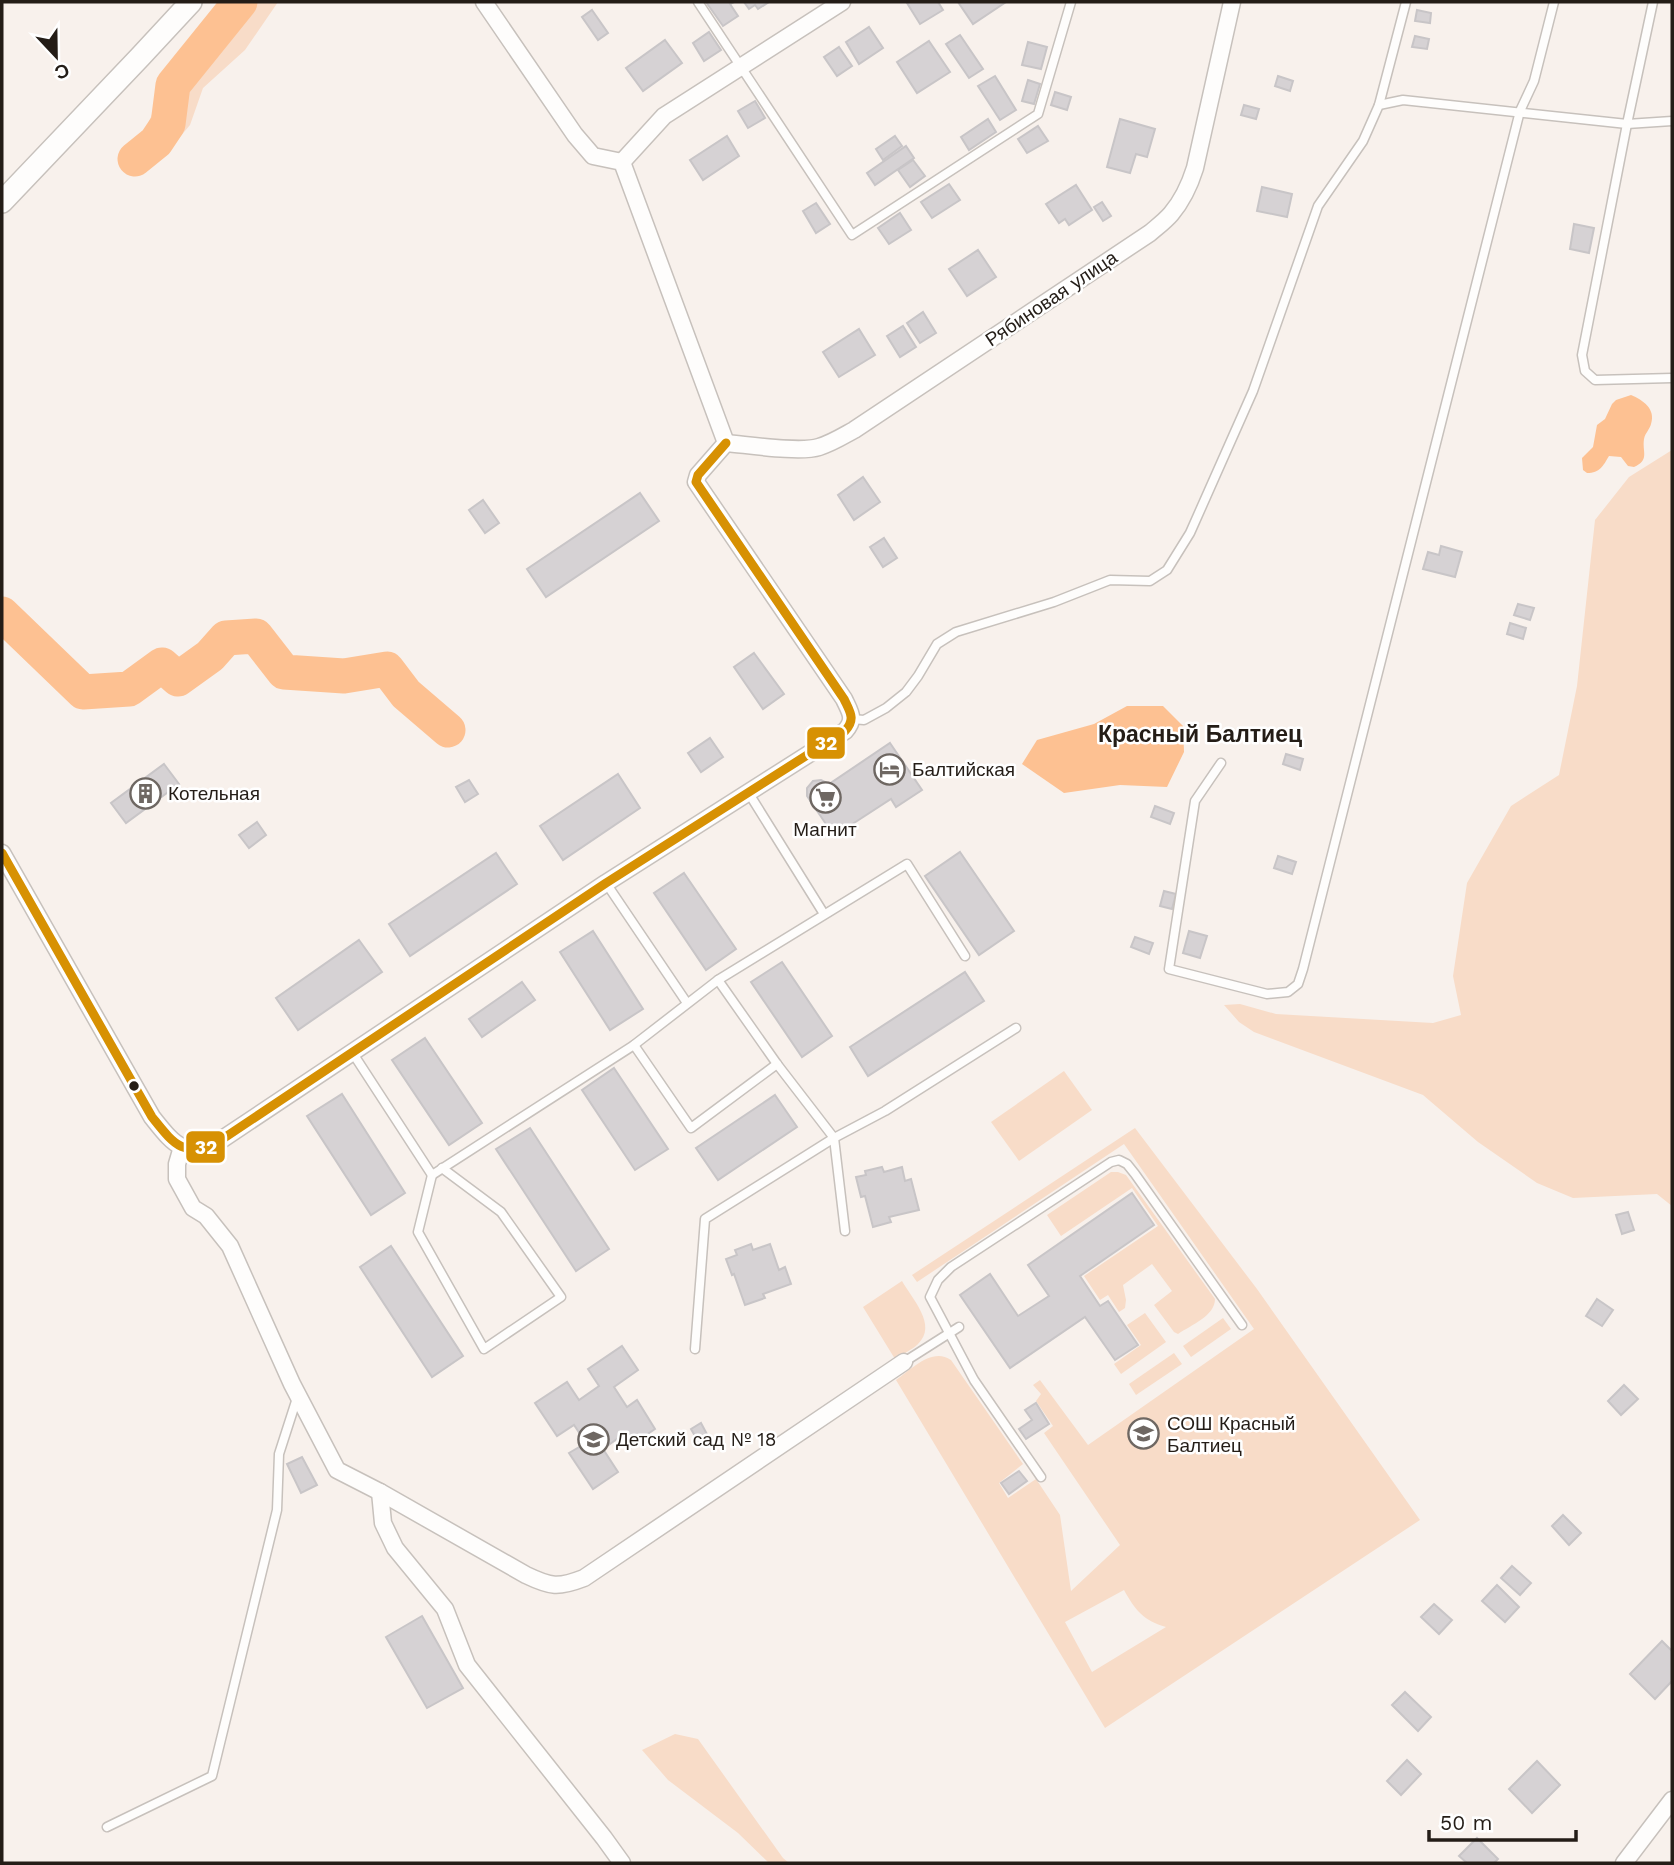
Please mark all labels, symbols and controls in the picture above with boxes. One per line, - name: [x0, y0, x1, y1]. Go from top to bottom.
- north arrow: [21, 21, 91, 91]
- text: С: [51, 58, 73, 85]
- street label: Рябиновая улица: [981, 245, 1122, 351]
- district label: Красный Балтиец: [1098, 721, 1302, 748]
- line badge: 32: [806, 726, 846, 760]
- text: 32: [815, 732, 837, 755]
- hotel icon: Балтийская: [872, 752, 906, 786]
- place label: Балтийская: [912, 758, 1015, 781]
- building icon: Котельная: [128, 776, 162, 810]
- supermarket icon: Магнит: [808, 781, 842, 815]
- place label: Котельная: [168, 782, 260, 805]
- place label: Магнит: [793, 818, 857, 841]
- unlabelled marker: [127, 1079, 141, 1093]
- line badge: 32: [185, 1130, 226, 1164]
- text: 32: [195, 1136, 217, 1159]
- place label: СОШ Красный Балтиец: [1167, 1412, 1295, 1457]
- school or university icon: СОШ Красный Балтиец: [1127, 1417, 1161, 1451]
- school or university icon: Детский сад № 18: [576, 1422, 610, 1456]
- place label: Детский сад № 18: [616, 1428, 776, 1451]
- scale bar: [1429, 1798, 1576, 1842]
- text: 50 m: [1440, 1810, 1492, 1835]

